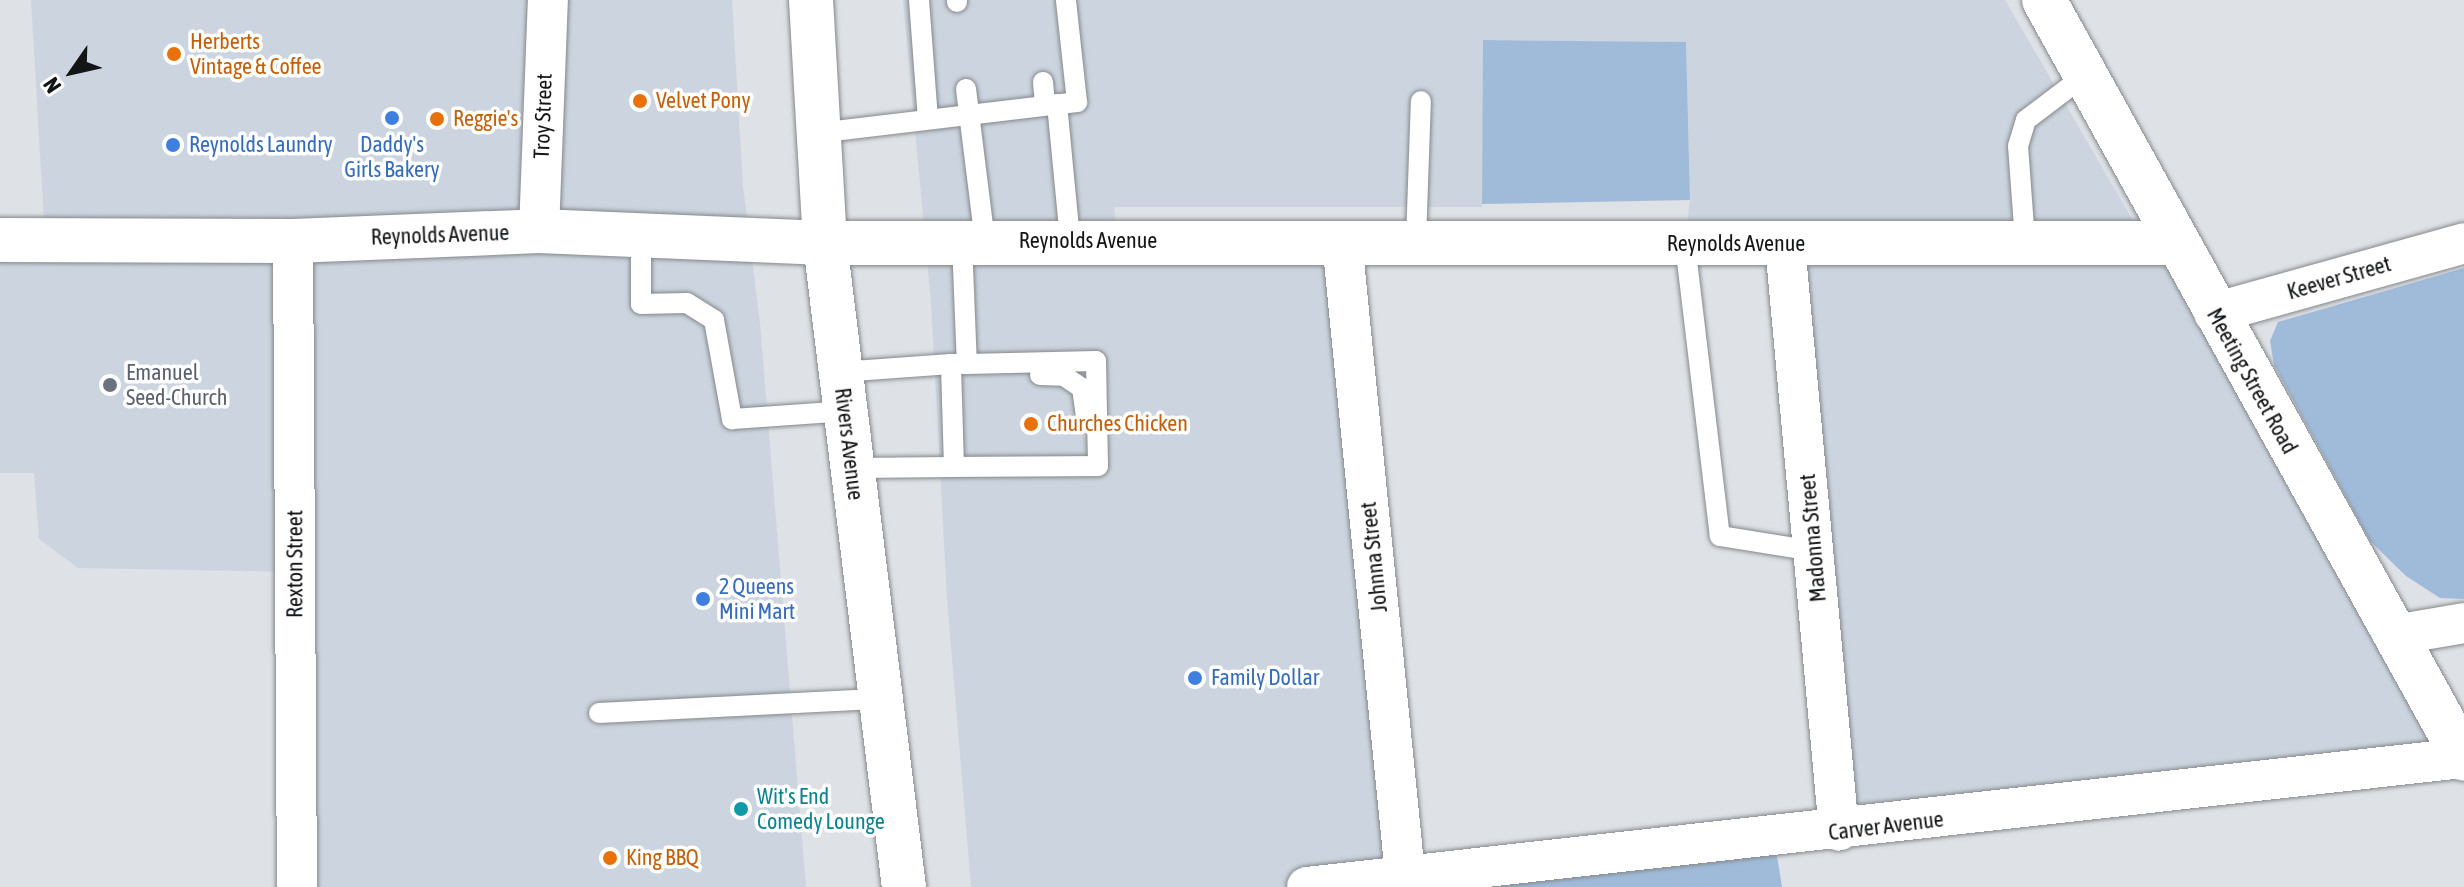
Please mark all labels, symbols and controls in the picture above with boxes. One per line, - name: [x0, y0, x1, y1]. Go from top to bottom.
- place label: Herberts Vintage & Coffee: [190, 28, 322, 80]
- north arrow: [32, 32, 112, 112]
- marker: Herberts Vintage & Coffee: [165, 45, 183, 63]
- text: N: [38, 73, 67, 98]
- street label: Troy Street: [528, 73, 558, 159]
- place label: Velvet Pony: [656, 88, 751, 114]
- marker: Velvet Pony: [631, 92, 649, 110]
- place label: Reggie's: [453, 106, 518, 132]
- marker: Daddy's Girls Bakery: [383, 109, 401, 127]
- marker: Reggie's: [428, 110, 446, 128]
- place label: Daddy's Girls Bakery: [344, 131, 440, 182]
- place label: Reynolds Laundry: [189, 132, 333, 158]
- marker: Reynolds Laundry: [164, 136, 182, 154]
- street label: Reynolds Avenue: [370, 219, 510, 251]
- street label: Reynolds Avenue: [1019, 228, 1157, 254]
- street label: Reynolds Avenue: [1667, 231, 1805, 257]
- street label: Keever Street: [2284, 251, 2394, 305]
- street label: Meeting Street Road: [2201, 304, 2303, 458]
- place label: Emanuel Seed-Church: [126, 359, 227, 410]
- marker: Emanuel Seed-Church: [101, 376, 119, 394]
- street label: Rivers Avenue: [829, 386, 869, 502]
- place label: Churches Chicken: [1047, 411, 1188, 437]
- marker: Churches Chicken: [1022, 415, 1040, 433]
- street label: Madonna Street: [1794, 473, 1832, 603]
- street label: Johnna Street: [1355, 500, 1393, 614]
- street label: Rexton Street: [282, 510, 308, 618]
- place label: 2 Queens Mini Mart: [719, 573, 795, 624]
- marker: 2 Queens Mini Mart: [694, 590, 712, 608]
- place label: Family Dollar: [1211, 665, 1319, 691]
- marker: Family Dollar: [1186, 669, 1204, 687]
- place label: Wit's End Comedy Lounge: [757, 783, 885, 834]
- marker: Wit's End Comedy Lounge: [732, 800, 750, 818]
- street label: Carver Avenue: [1827, 806, 1945, 846]
- place label: King BBQ: [626, 845, 699, 871]
- marker: King BBQ: [601, 849, 619, 867]

